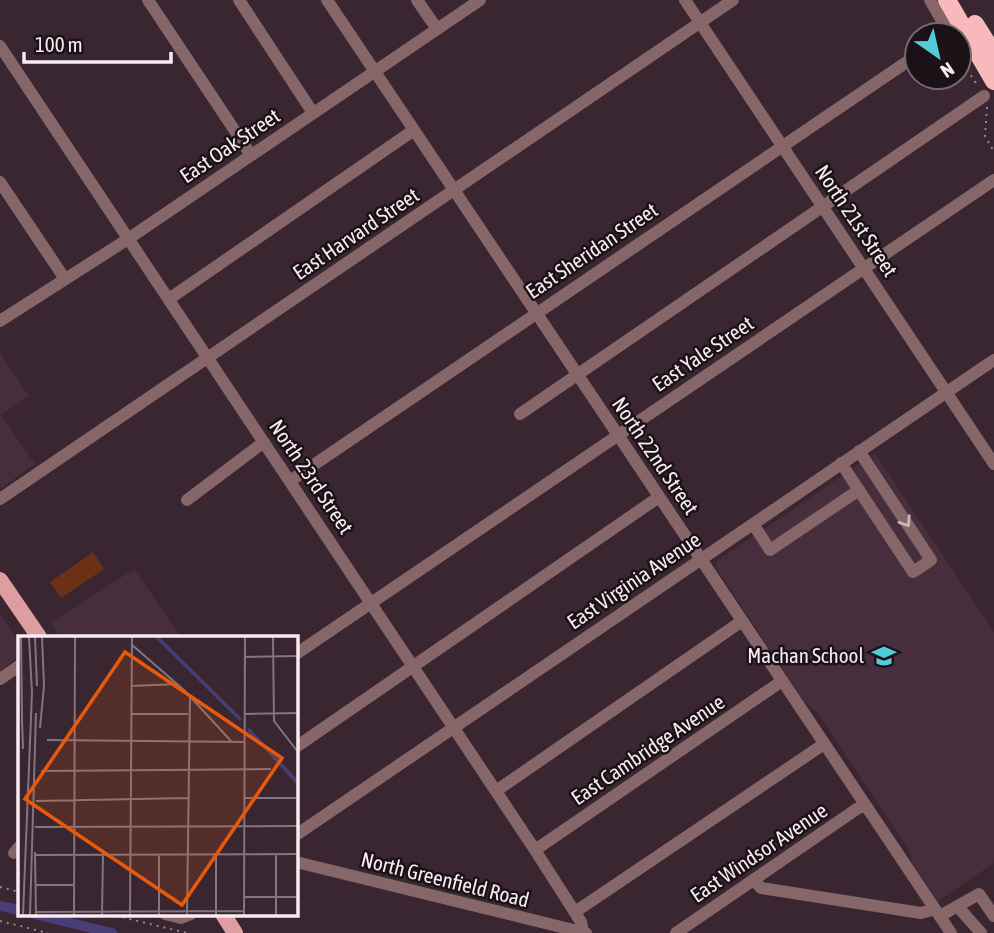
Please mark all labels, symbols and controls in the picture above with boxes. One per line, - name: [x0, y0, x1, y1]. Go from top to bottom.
- scale bar: [24, 21, 172, 65]
- north arrow: [903, 21, 973, 91]
- text: 100 m: [35, 32, 83, 56]
- text: N: [937, 58, 958, 82]
- street label: East Oak Street: [175, 103, 284, 187]
- street label: North 21st Street: [811, 160, 903, 281]
- street label: East Harvard Street: [288, 182, 423, 284]
- street label: East Sheridan Street: [521, 197, 662, 303]
- street label: East Yale Street: [647, 311, 758, 396]
- street label: North 22nd Street: [608, 392, 704, 519]
- street label: North 23rd Street: [265, 415, 359, 538]
- one-way arrow: [898, 514, 910, 527]
- street label: East Virginia Avenue: [562, 527, 705, 634]
- inset map: [18, 636, 298, 916]
- school or university icon: Machan School: [870, 642, 898, 670]
- place label: Machan School: [747, 643, 864, 667]
- street label: East Cambridge Avenue: [566, 689, 729, 809]
- street label: East Windsor Avenue: [686, 798, 831, 907]
- street label: North Greenfield Road: [359, 847, 532, 912]

